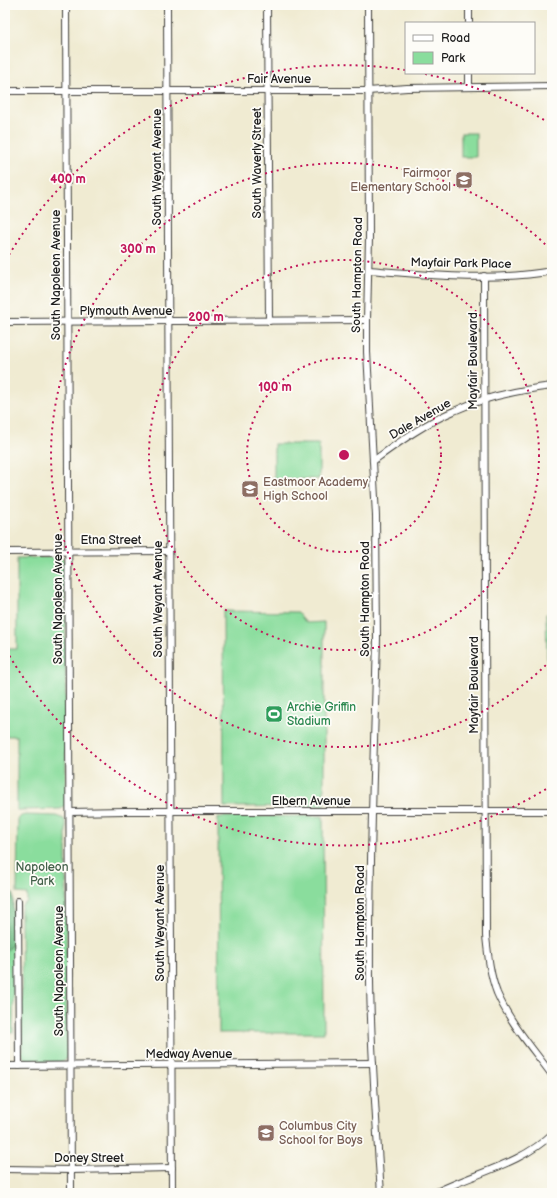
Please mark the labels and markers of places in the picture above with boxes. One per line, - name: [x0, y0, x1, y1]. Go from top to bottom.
- place label: Fairmoor Elementary School: [350, 166, 452, 195]
- school or university icon: Fairmoor Elementary School: [454, 170, 474, 190]
- centre of rings: [337, 448, 351, 462]
- place label: Eastmoor Academy High School: [263, 475, 369, 504]
- school or university icon: Eastmoor Academy High School: [240, 479, 260, 499]
- place label: Archie Griffin Stadium: [287, 700, 356, 729]
- sports icon: Archie Griffin Stadium: [264, 704, 284, 724]
- place label: Columbus City School for Boys: [279, 1119, 363, 1148]
- school or university icon: Columbus City School for Boys: [256, 1123, 276, 1143]

